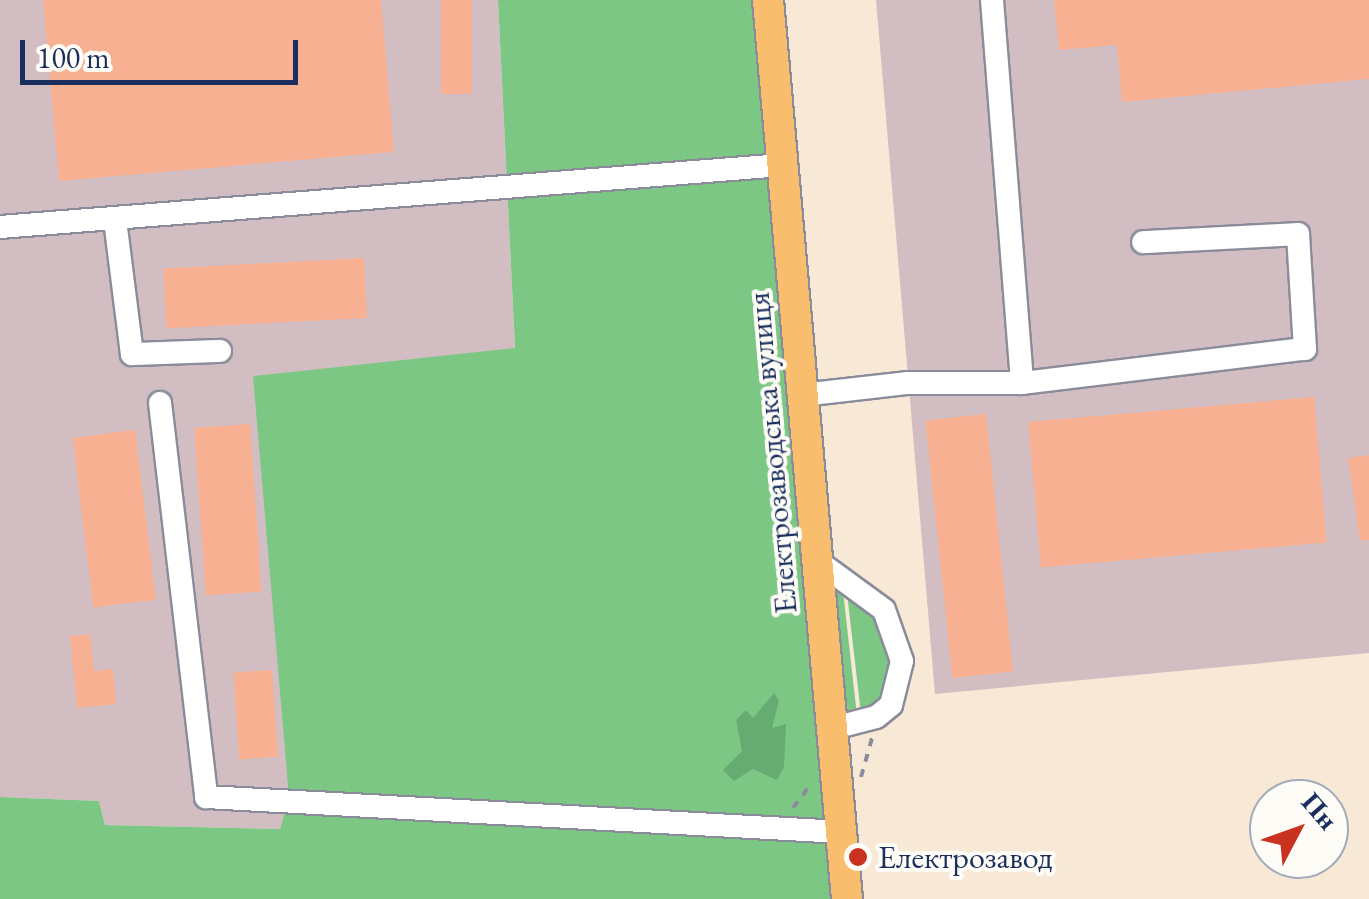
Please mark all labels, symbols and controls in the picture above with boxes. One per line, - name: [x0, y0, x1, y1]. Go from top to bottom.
- scale bar: [25, 20, 302, 82]
- text: 100 m: [37, 38, 110, 77]
- street label: Електрозаводська вулиця: [739, 291, 805, 615]
- north arrow: [1249, 779, 1349, 879]
- text: Пн: [1294, 784, 1346, 837]
- place label: Електрозавод: [878, 838, 1052, 876]
- marker: Електрозавод: [847, 846, 869, 868]

